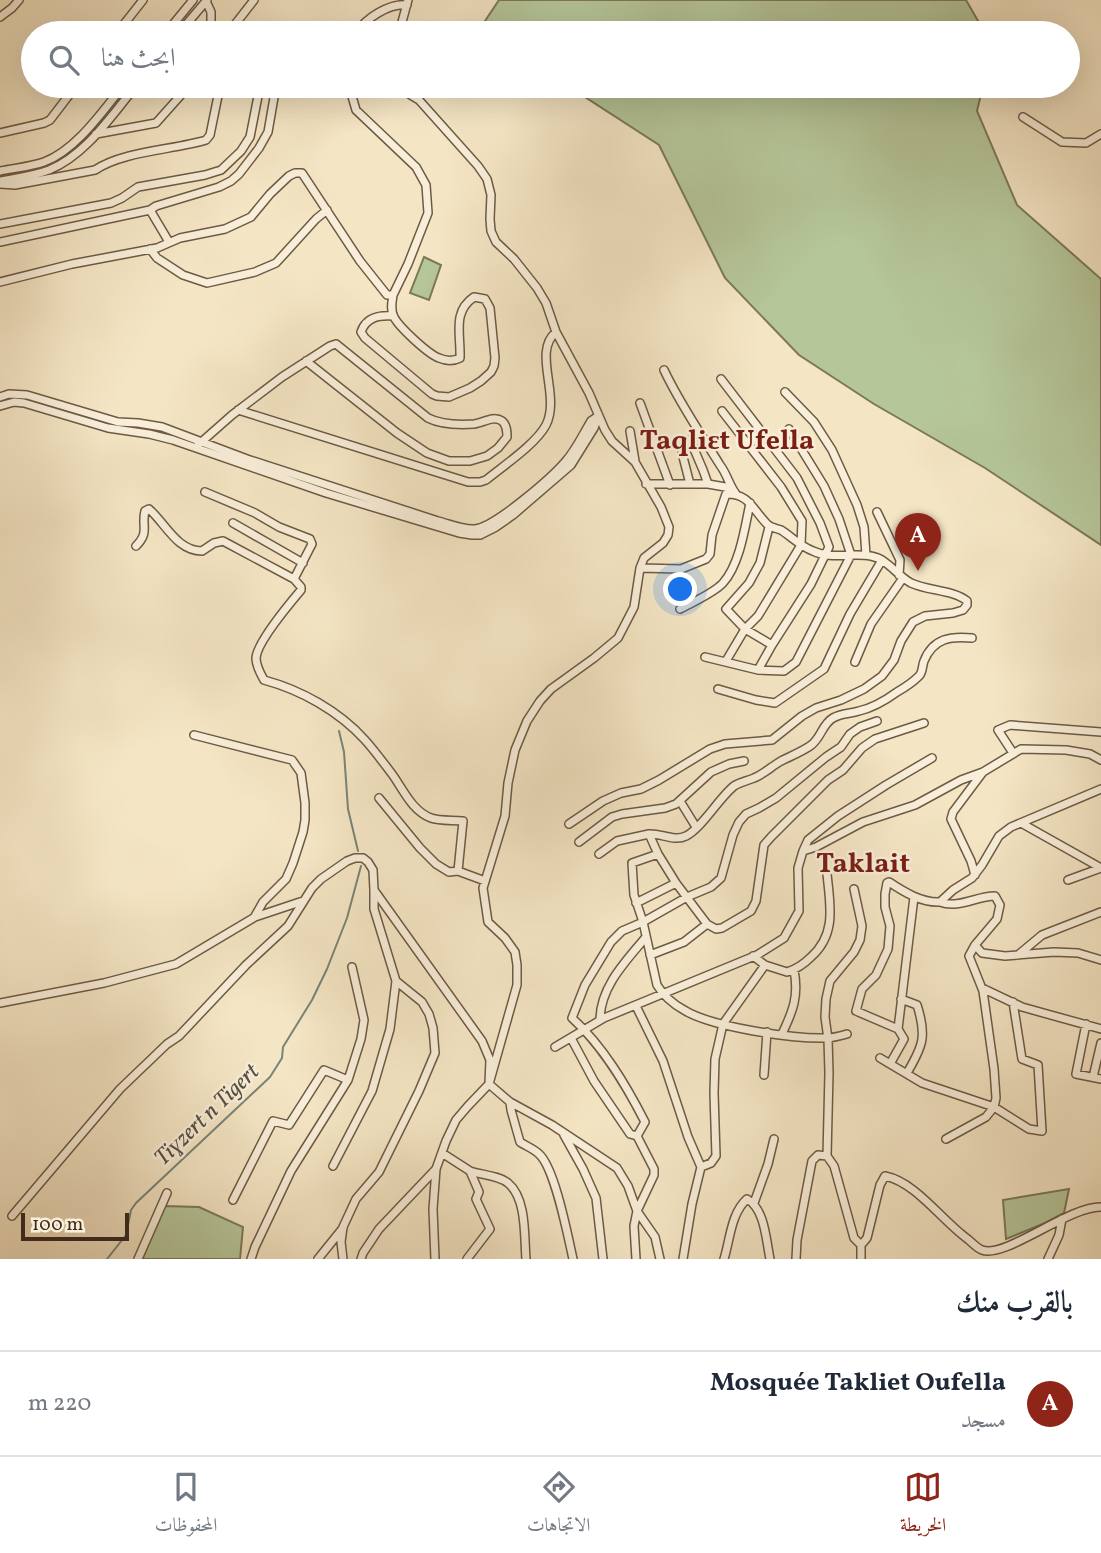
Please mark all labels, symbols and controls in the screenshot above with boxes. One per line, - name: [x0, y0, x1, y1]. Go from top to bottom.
- search box: [21, 21, 1080, 98]
- icon: search: [45, 41, 83, 79]
- text: ابحث هنا: [101, 41, 176, 77]
- district label: Taqliɛt Ufella: [640, 422, 814, 461]
- pin: A: [895, 513, 941, 571]
- your location: [663, 572, 697, 606]
- district label: Taklait: [816, 845, 910, 884]
- water label: Tiɣzert n Tigert: [148, 1057, 267, 1174]
- scale bar: [21, 1210, 130, 1242]
- text: 100 m: [32, 1212, 83, 1238]
- text: بالقرب منك: [956, 1283, 1073, 1325]
- text: Mosquée Takliet Oufella: [710, 1365, 1006, 1401]
- text: 220 m: [28, 1388, 91, 1420]
- text: A: [1042, 1388, 1058, 1420]
- text: مسجد: [961, 1405, 1006, 1437]
- tab: المحفوظات: [155, 1468, 217, 1543]
- tab: الاتجاهات: [527, 1468, 590, 1543]
- tab: الخريطة: [900, 1468, 946, 1543]

